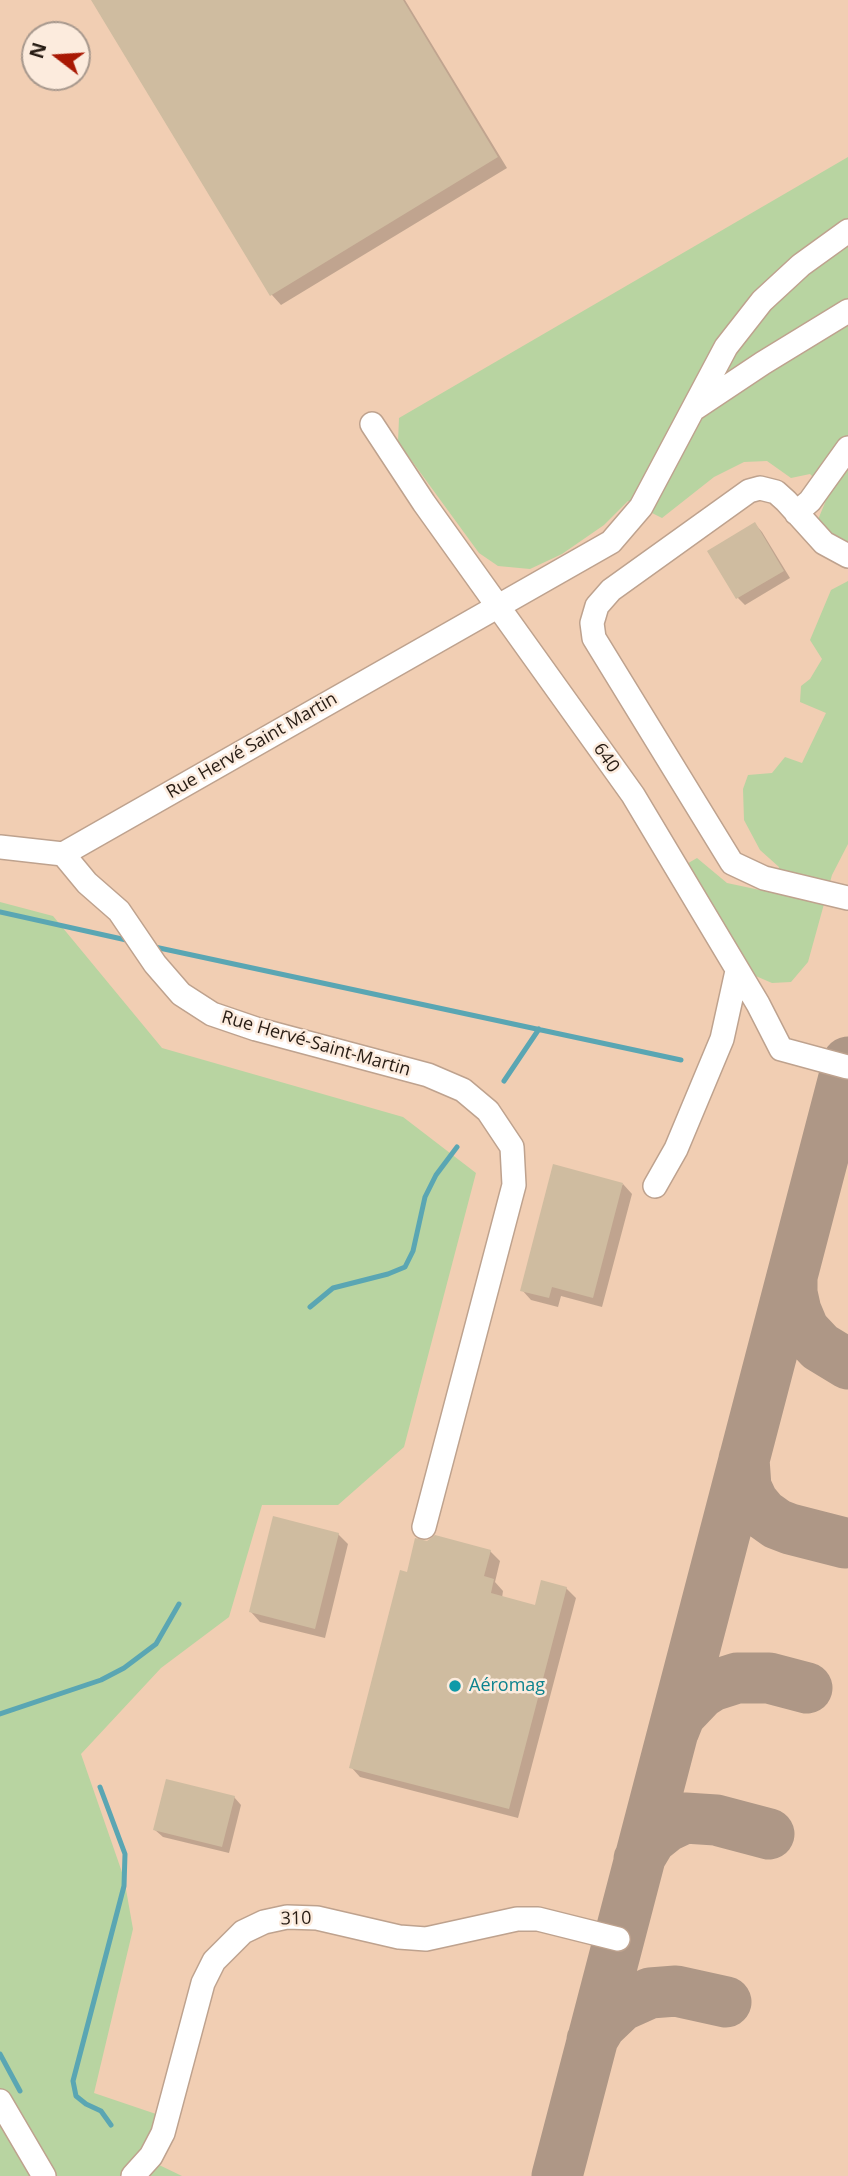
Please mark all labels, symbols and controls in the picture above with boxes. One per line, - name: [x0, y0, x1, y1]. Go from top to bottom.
- north arrow: [21, 21, 91, 91]
- text: N: [23, 39, 53, 62]
- street label: Rue Hervé Saint Martin: [163, 688, 341, 804]
- street label: 640: [588, 739, 624, 777]
- street label: Rue Hervé-Saint-Martin: [219, 1007, 413, 1081]
- place label: Aéromag: [469, 1675, 545, 1697]
- marker: Aéromag: [447, 1678, 463, 1694]
- street label: 310: [280, 1908, 312, 1930]

